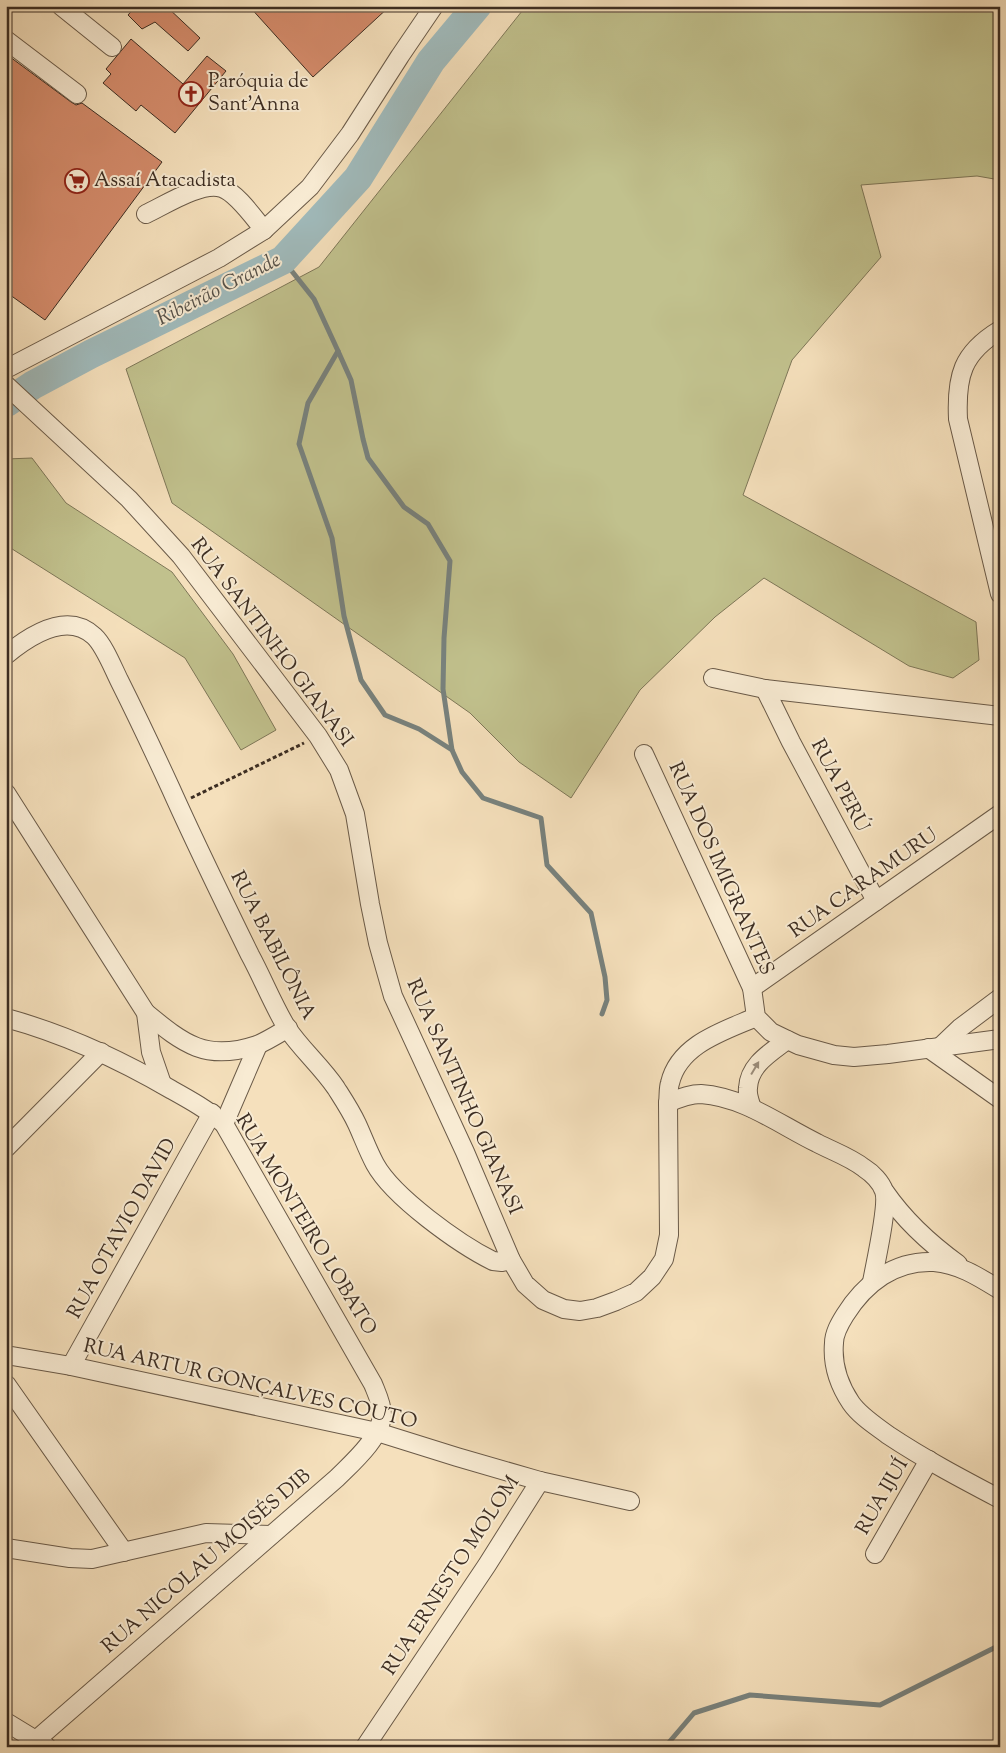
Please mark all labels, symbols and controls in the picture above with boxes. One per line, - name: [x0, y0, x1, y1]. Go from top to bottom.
- place label: Paróquia de Sant'Anna: [208, 68, 308, 120]
- church icon: Paróquia de Sant'Anna: [178, 81, 204, 107]
- place label: Assaí Atacadista: [94, 167, 236, 196]
- supermarket icon: Assaí Atacadista: [64, 168, 90, 194]
- water label: Ribeirão Grande: [152, 246, 286, 334]
- street label: RUA SANTINHO GIANASI: [183, 532, 360, 754]
- street label: RUA PERÚ: [802, 734, 877, 838]
- street label: RUA DOS IMIGRANTES: [660, 758, 780, 980]
- street label: RUA CARAMURU: [784, 822, 944, 946]
- street label: RUA BABILÔNIA: [222, 866, 323, 1026]
- street label: RUA SANTINHO GIANASI: [398, 974, 528, 1220]
- one-way arrow: [751, 1061, 760, 1074]
- street label: RUA MONTEIRO LOBATO: [227, 1109, 383, 1341]
- street label: RUA OTAVIO DAVID: [61, 1133, 185, 1325]
- street label: RUA ARTUR GONÇALVES COUTO: [80, 1332, 420, 1438]
- street label: RUA IJUÍ: [849, 1452, 917, 1541]
- street label: RUA NICOLAU MOISÉS DIB: [95, 1462, 318, 1661]
- street label: RUA ERNESTO MOLOM: [376, 1470, 528, 1682]

